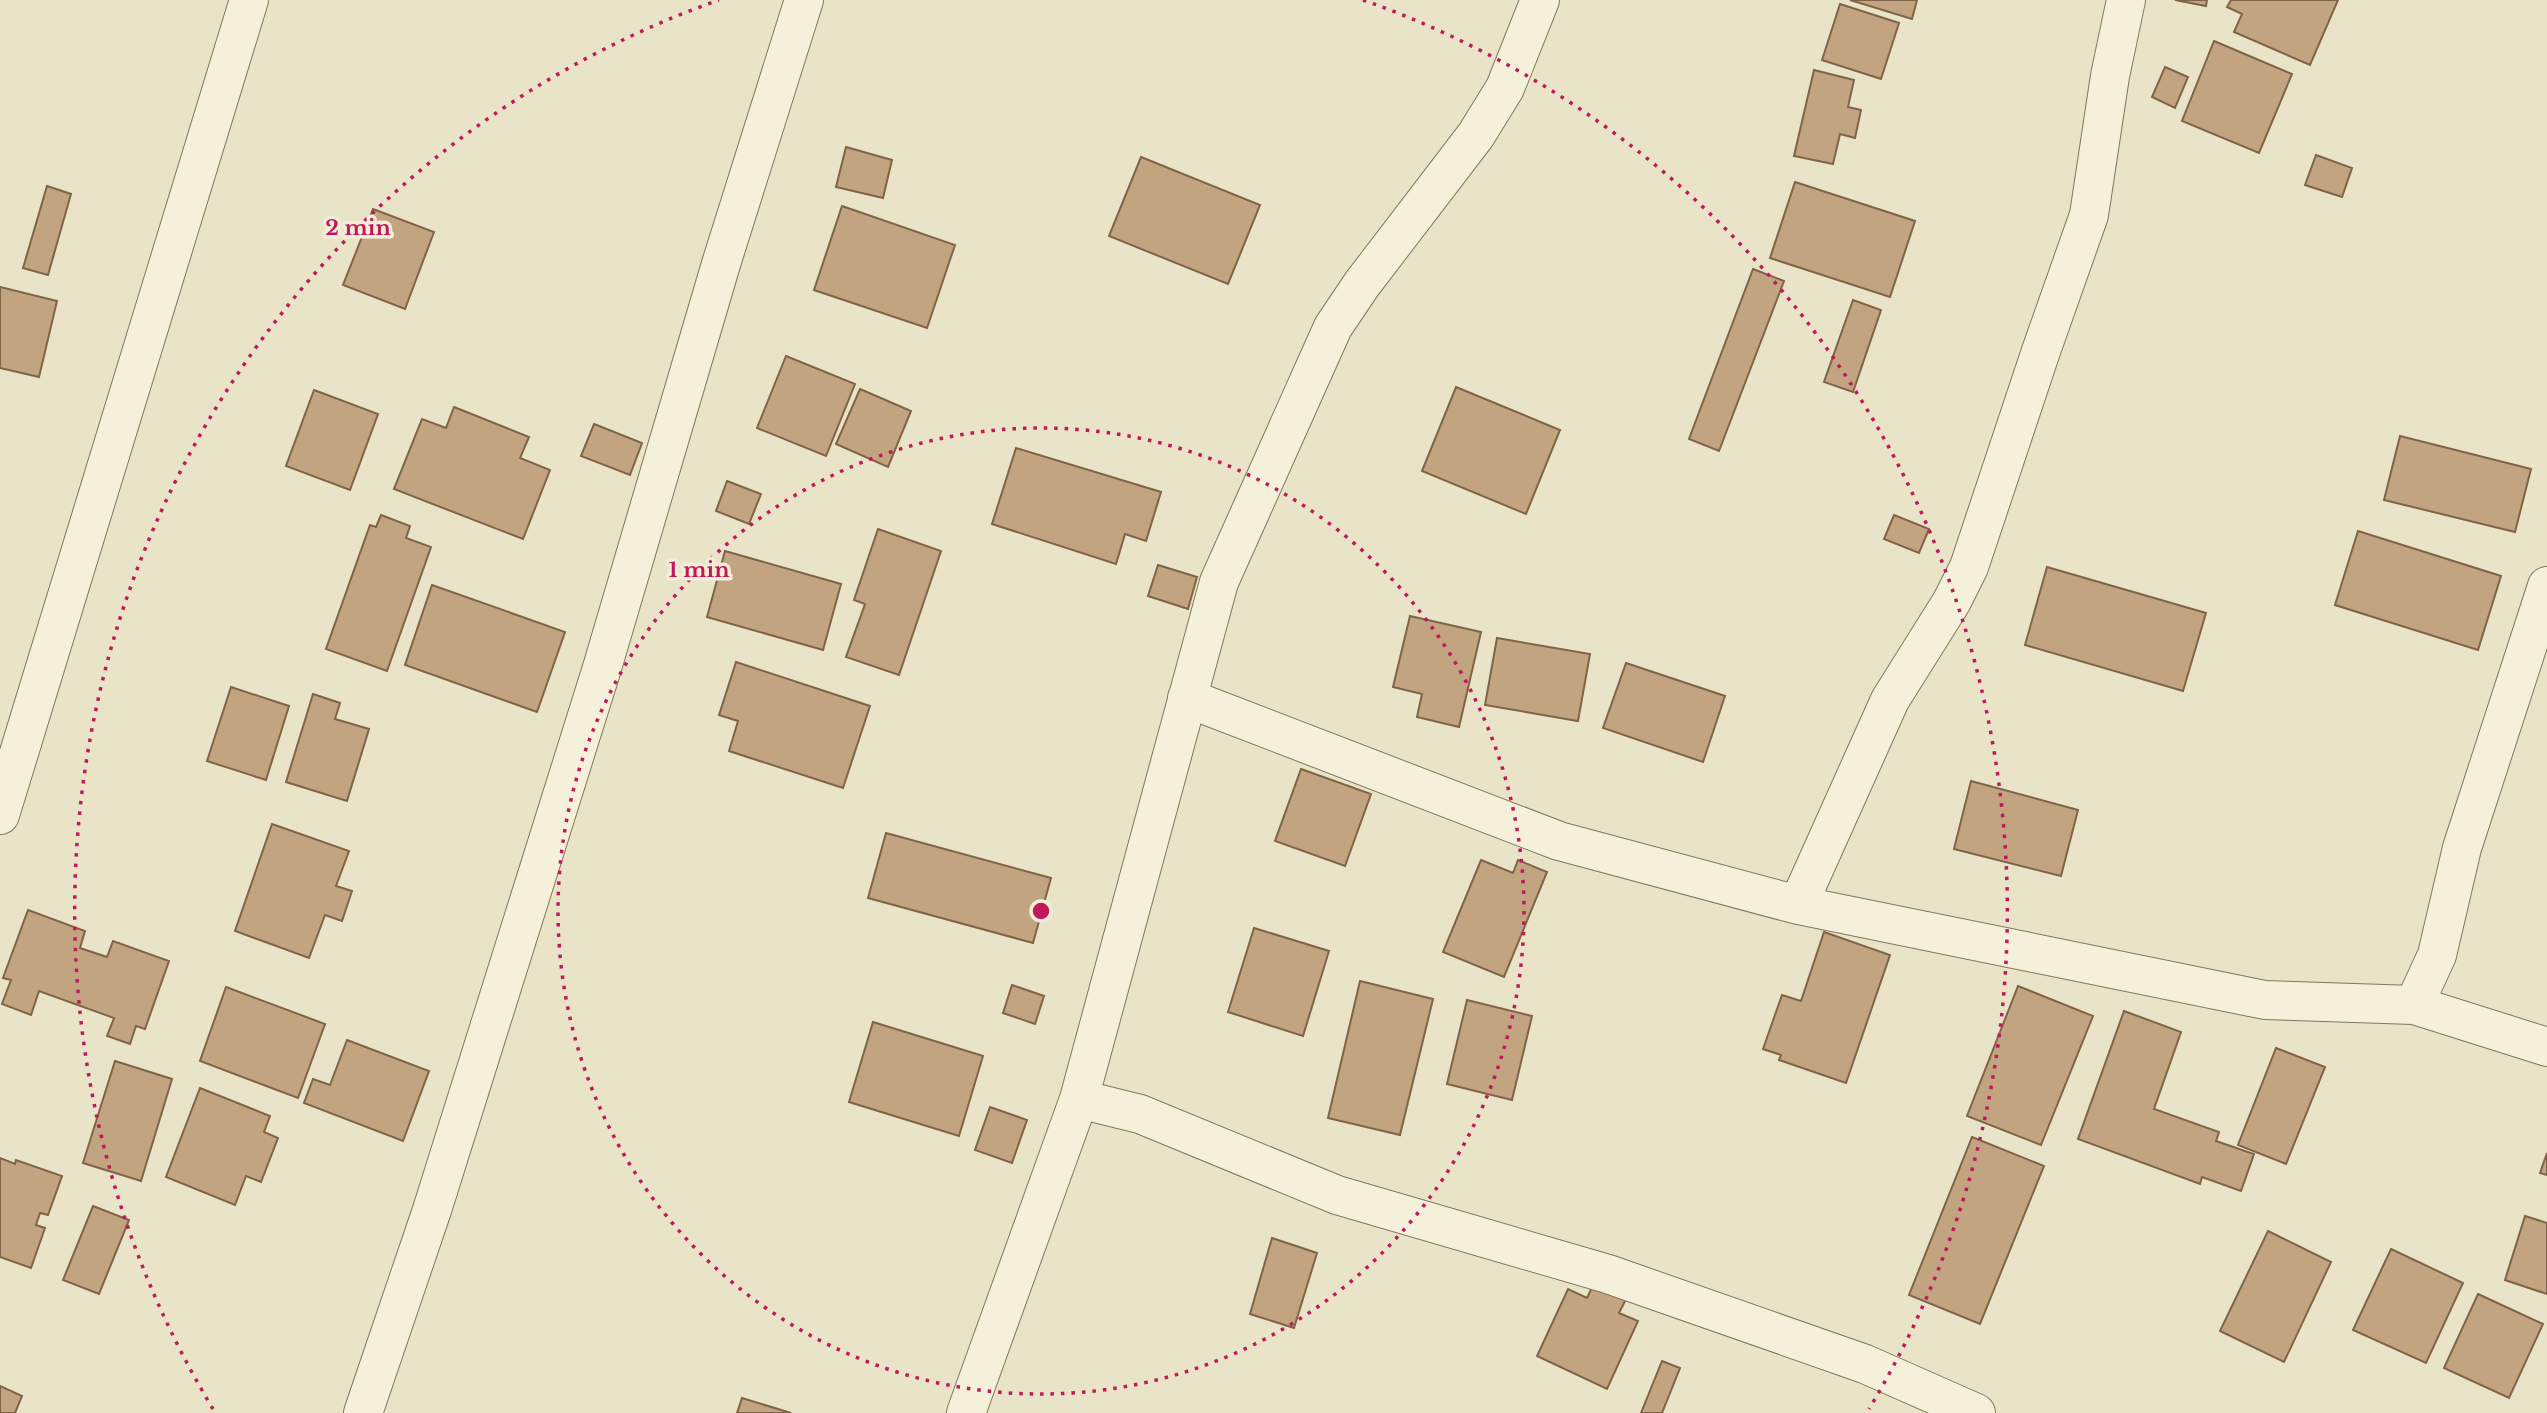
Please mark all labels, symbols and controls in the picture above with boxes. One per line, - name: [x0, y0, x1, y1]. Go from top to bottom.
- text: 2 min: [325, 215, 391, 241]
- text: 1 min: [669, 557, 729, 583]
- centre of rings: [1029, 899, 1053, 923]

